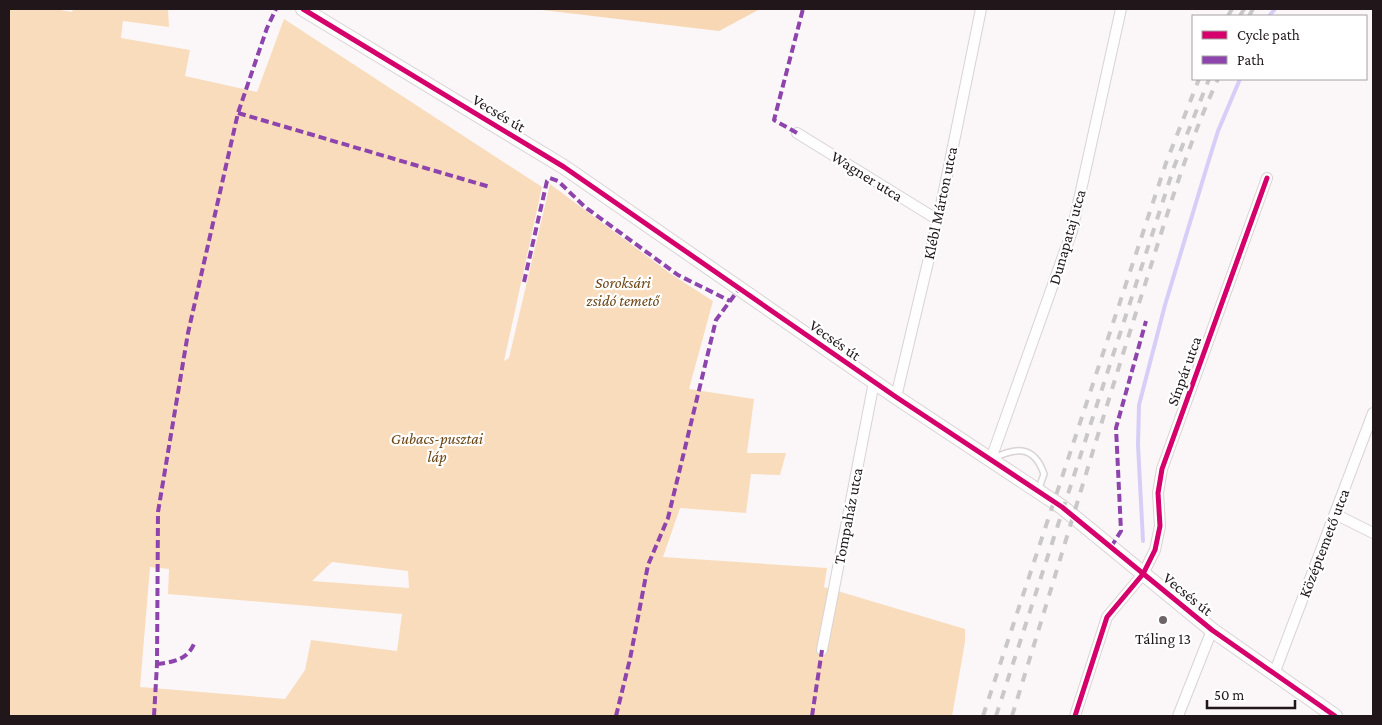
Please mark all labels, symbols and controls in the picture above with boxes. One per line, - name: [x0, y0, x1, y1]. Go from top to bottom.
- legend: [1192, 15, 1367, 80]
- text: Cycle path: [1237, 27, 1300, 44]
- text: Path: [1237, 52, 1264, 68]
- street label: Vecsés út: [470, 91, 529, 136]
- street label: Klébl Márton utca: [920, 145, 960, 261]
- street label: Wagner utca: [828, 147, 906, 206]
- street label: Dunapataj utca: [1045, 187, 1090, 287]
- park label: Soroksári zsidó temető: [586, 274, 661, 309]
- street label: Vecsés út: [806, 316, 864, 364]
- street label: Sínpár utca: [1164, 333, 1206, 408]
- park label: Gubacs-pusztai láp: [391, 430, 484, 466]
- street label: Tompaház utca: [830, 466, 867, 566]
- street label: Középtemető utca: [1295, 486, 1354, 600]
- street label: Vecsés út: [1160, 569, 1217, 619]
- marker: Táling 13: [1157, 614, 1169, 626]
- place label: Táling 13: [1135, 630, 1191, 648]
- scale bar: [1207, 678, 1294, 710]
- text: 50 m: [1214, 687, 1244, 703]

